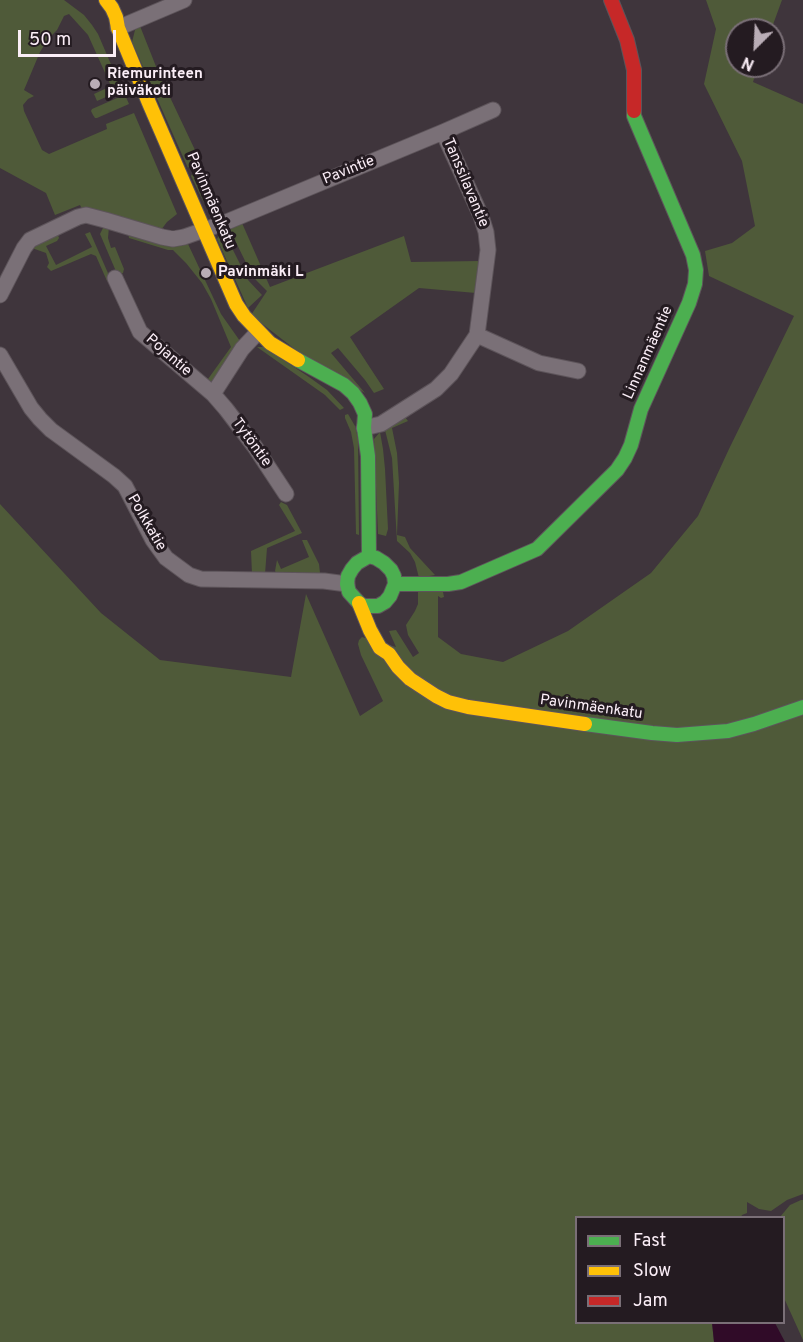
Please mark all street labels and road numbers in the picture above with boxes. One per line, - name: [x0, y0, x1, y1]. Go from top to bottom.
- street label: Tanssilavantie: [438, 136, 492, 230]
- street label: Pavinmäenkatu: [182, 150, 238, 252]
- street label: Pavintie: [321, 153, 377, 189]
- street label: Linnanmäentie: [620, 303, 678, 403]
- street label: Pojantie: [141, 331, 195, 381]
- street label: Tytöntie: [227, 415, 275, 471]
- street label: Polkkatie: [123, 492, 169, 554]
- street label: Pavinmäenkatu: [539, 692, 643, 724]

